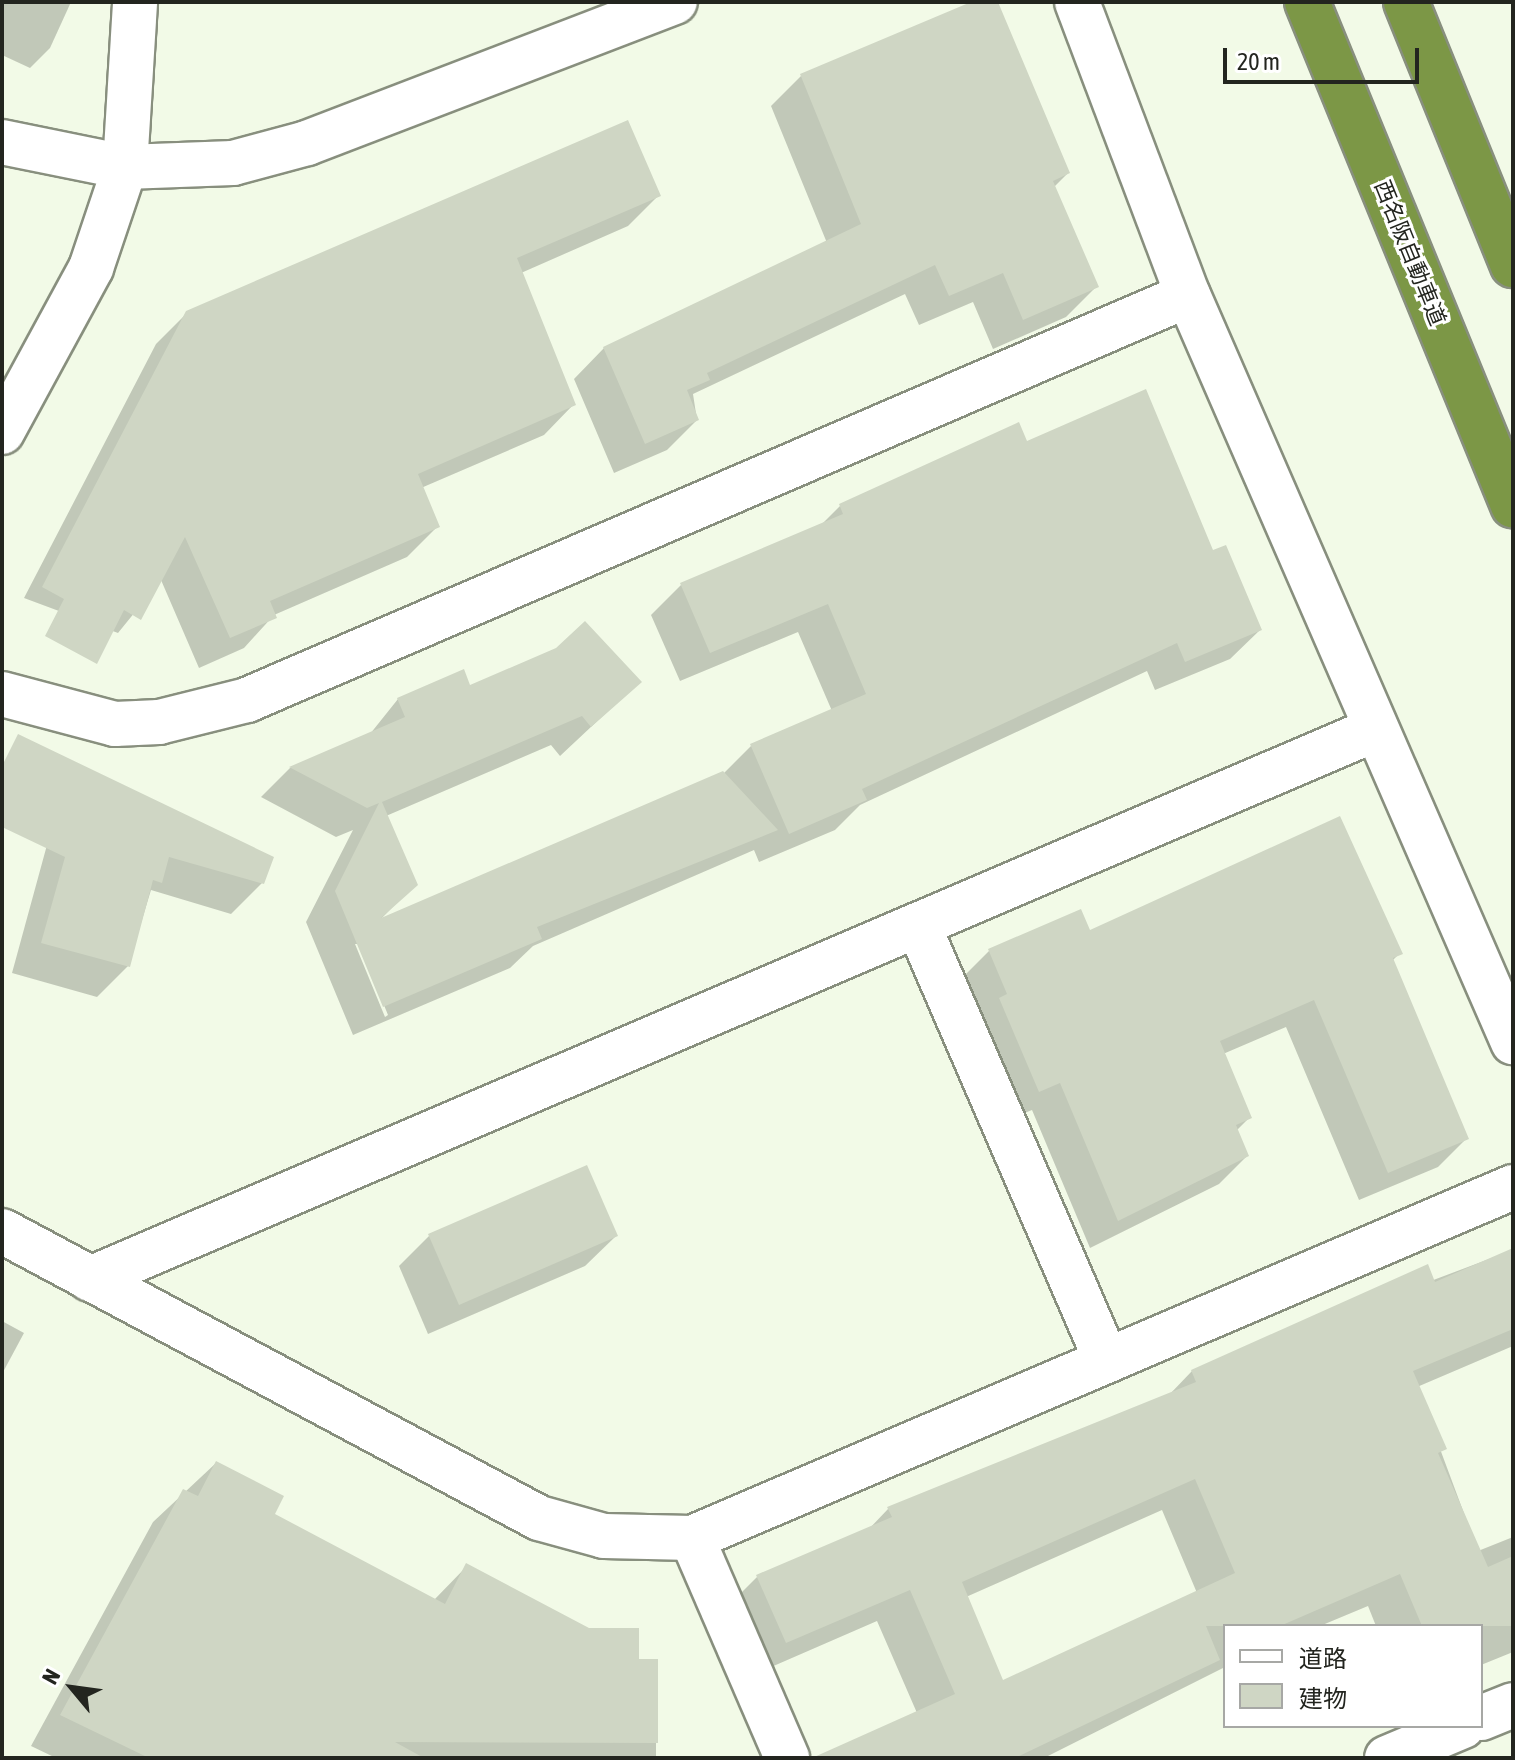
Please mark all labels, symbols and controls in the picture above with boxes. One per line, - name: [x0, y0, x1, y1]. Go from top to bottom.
- scale bar: [1227, 32, 1423, 82]
- text: 20 m: [1237, 48, 1280, 75]
- street label: 西名阪自動車道: [1369, 177, 1451, 329]
- legend: [1223, 1624, 1483, 1728]
- text: 道路: [1299, 1645, 1347, 1672]
- north arrow: [32, 1648, 112, 1728]
- text: N: [36, 1664, 66, 1688]
- text: 建物: [1299, 1685, 1347, 1712]

